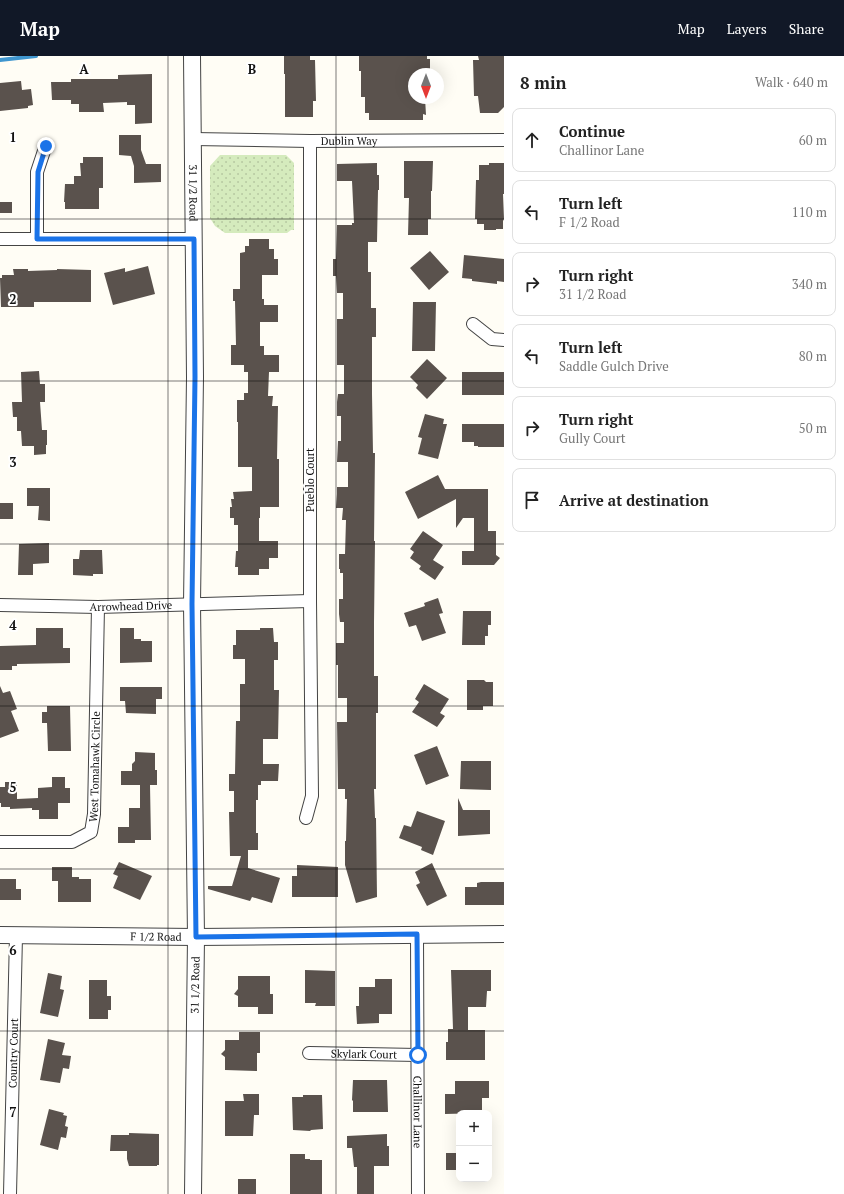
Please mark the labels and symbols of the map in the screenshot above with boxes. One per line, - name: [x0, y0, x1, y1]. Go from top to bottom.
- text: A: [79, 60, 89, 78]
- text: B: [248, 60, 256, 78]
- north arrow: [408, 68, 444, 104]
- text: 1: [9, 128, 17, 146]
- street label: Dublin Way: [321, 134, 378, 148]
- route end: [37, 137, 55, 155]
- street label: 31 1/2 Road: [186, 164, 201, 222]
- text: 2: [9, 290, 17, 308]
- street label: Pueblo Court: [303, 448, 317, 512]
- text: 3: [9, 453, 17, 471]
- street label: Arrowhead Drive: [90, 598, 173, 614]
- text: 4: [9, 616, 17, 634]
- street label: West Tomahawk Circle: [86, 711, 103, 823]
- text: 5: [9, 778, 17, 796]
- street label: F 1/2 Road: [130, 929, 182, 944]
- text: 6: [9, 941, 17, 959]
- street label: 31 1/2 Road: [188, 956, 202, 1014]
- street label: Country Court: [5, 1018, 21, 1088]
- street label: Skylark Court: [331, 1046, 397, 1062]
- route start: [409, 1046, 427, 1064]
- street label: Challinor Lane: [411, 1076, 425, 1149]
- text: 7: [9, 1103, 17, 1121]

